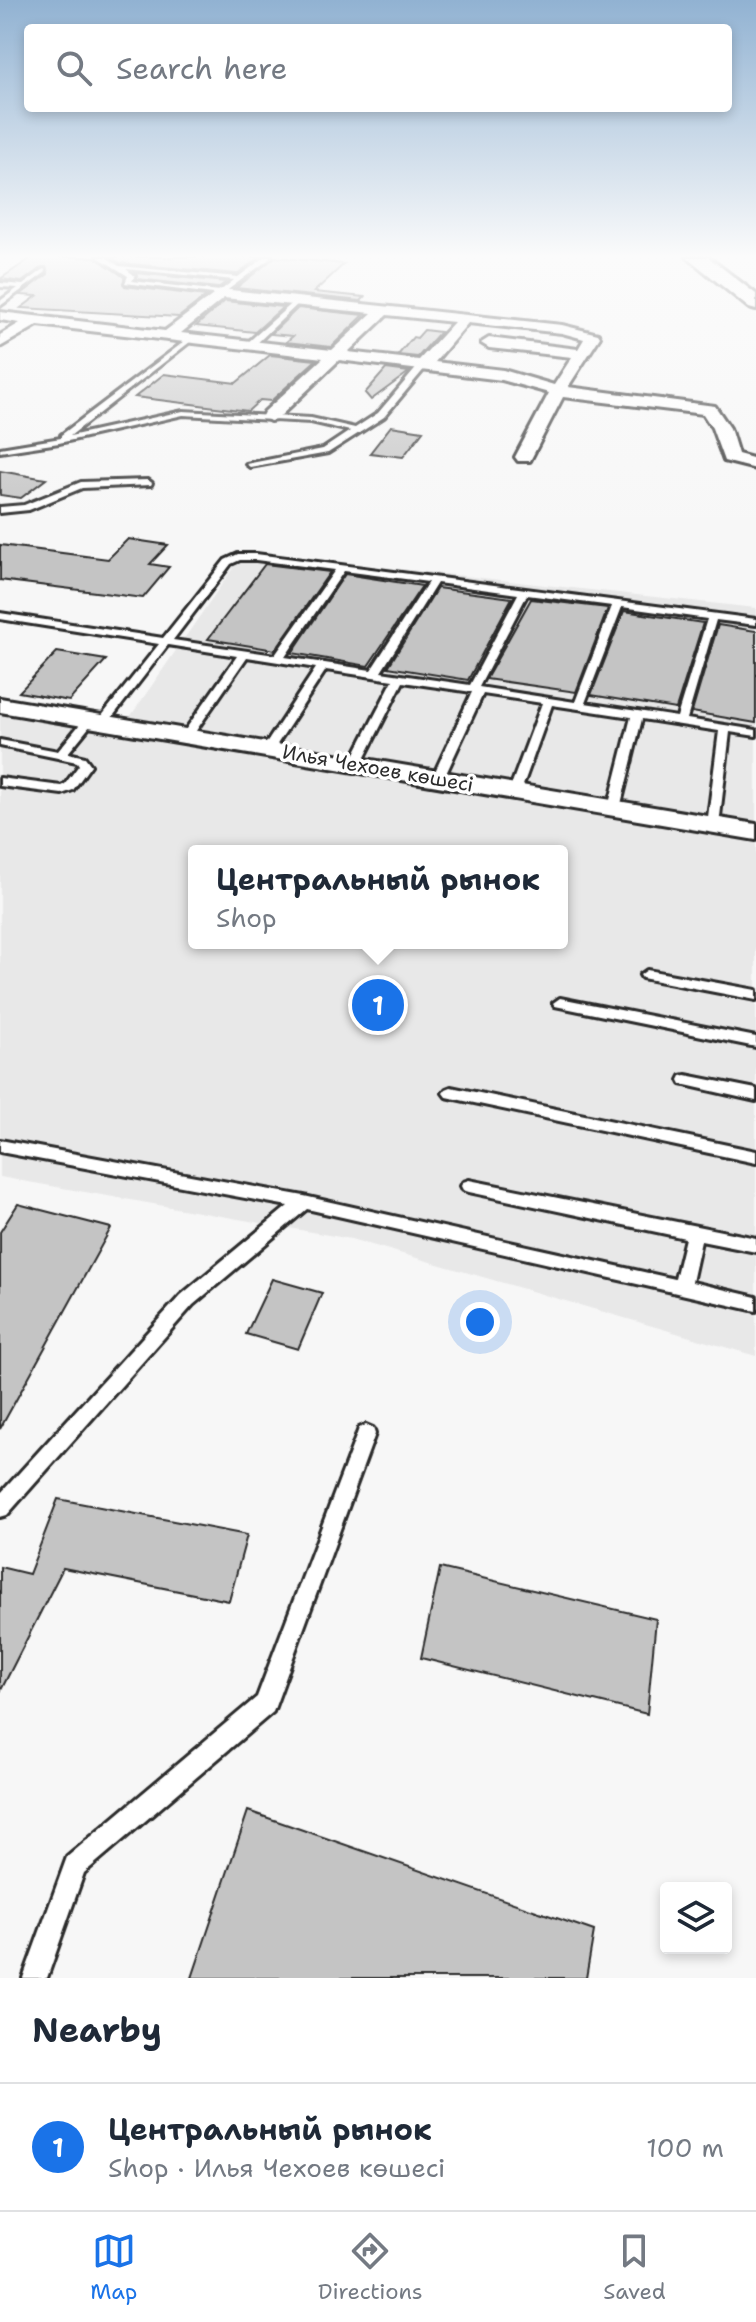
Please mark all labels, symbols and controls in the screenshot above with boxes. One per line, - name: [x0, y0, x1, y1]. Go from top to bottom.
- search box: [24, 24, 732, 112]
- icon: search: [52, 46, 96, 90]
- text: Search here: [116, 48, 287, 89]
- street label: Илья Чехоев көшесі: [280, 738, 476, 798]
- popup: [188, 845, 568, 949]
- text: Центральный рынок: [216, 859, 540, 900]
- text: Shop: [216, 900, 277, 935]
- pin: 1: [352, 975, 404, 1035]
- your location: [460, 1302, 500, 1342]
- map controls: [660, 1882, 732, 1954]
- button: layers: [660, 1882, 732, 1954]
- text: Nearby: [32, 2007, 162, 2053]
- text: Центральный рынок: [108, 2109, 432, 2150]
- text: 1: [52, 2130, 64, 2165]
- text: 100 m: [646, 2130, 724, 2165]
- text: Shop · Илья Чехоев көшесі: [108, 2150, 445, 2185]
- tab: Map: [90, 2229, 137, 2306]
- tab: Directions: [318, 2229, 423, 2306]
- tab: Saved: [603, 2229, 666, 2306]

